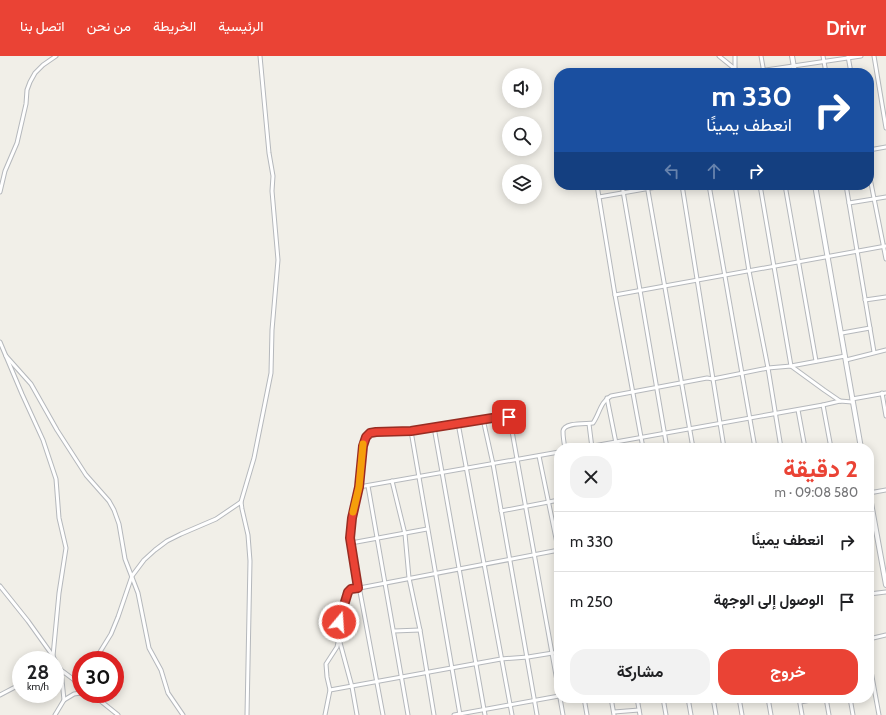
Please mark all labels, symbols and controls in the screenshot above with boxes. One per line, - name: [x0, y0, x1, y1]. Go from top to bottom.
- text: اتصل بنا: [20, 17, 65, 35]
- text: من نحن: [87, 17, 131, 35]
- text: الخريطة: [153, 17, 196, 35]
- text: الرئيسية: [218, 17, 264, 35]
- text: Drivr: [826, 17, 866, 40]
- map controls: [502, 68, 542, 204]
- button: sound: [502, 68, 542, 108]
- text: 330 m: [711, 79, 792, 113]
- icon: right: [806, 84, 858, 136]
- text: انعطف يمينًا: [706, 114, 792, 136]
- button: search: [502, 116, 542, 156]
- icon: left: [661, 160, 683, 182]
- icon: ahead: [703, 160, 725, 182]
- icon: right: [745, 160, 767, 182]
- button: layers: [502, 164, 542, 204]
- pin: [492, 400, 526, 434]
- icon: arrive: [498, 406, 520, 428]
- text: 2 دقيقة: [783, 454, 858, 483]
- button: close: [570, 456, 612, 498]
- text: 580 m · 09:08: [775, 484, 858, 500]
- text: انعطف يمينًا: [751, 531, 824, 549]
- icon: right: [836, 531, 858, 553]
- text: 330 m: [570, 533, 613, 551]
- text: الوصول إلى الوجهة: [714, 591, 824, 609]
- icon: arrive: [836, 591, 858, 613]
- text: 250 m: [570, 593, 613, 611]
- position arrow: [318, 601, 360, 643]
- button: مشاركة: [570, 649, 710, 695]
- button: خروج: [718, 649, 858, 695]
- speed limit sign: 30: [72, 651, 124, 703]
- text: 28: [27, 660, 49, 684]
- text: km/h: [27, 680, 49, 693]

